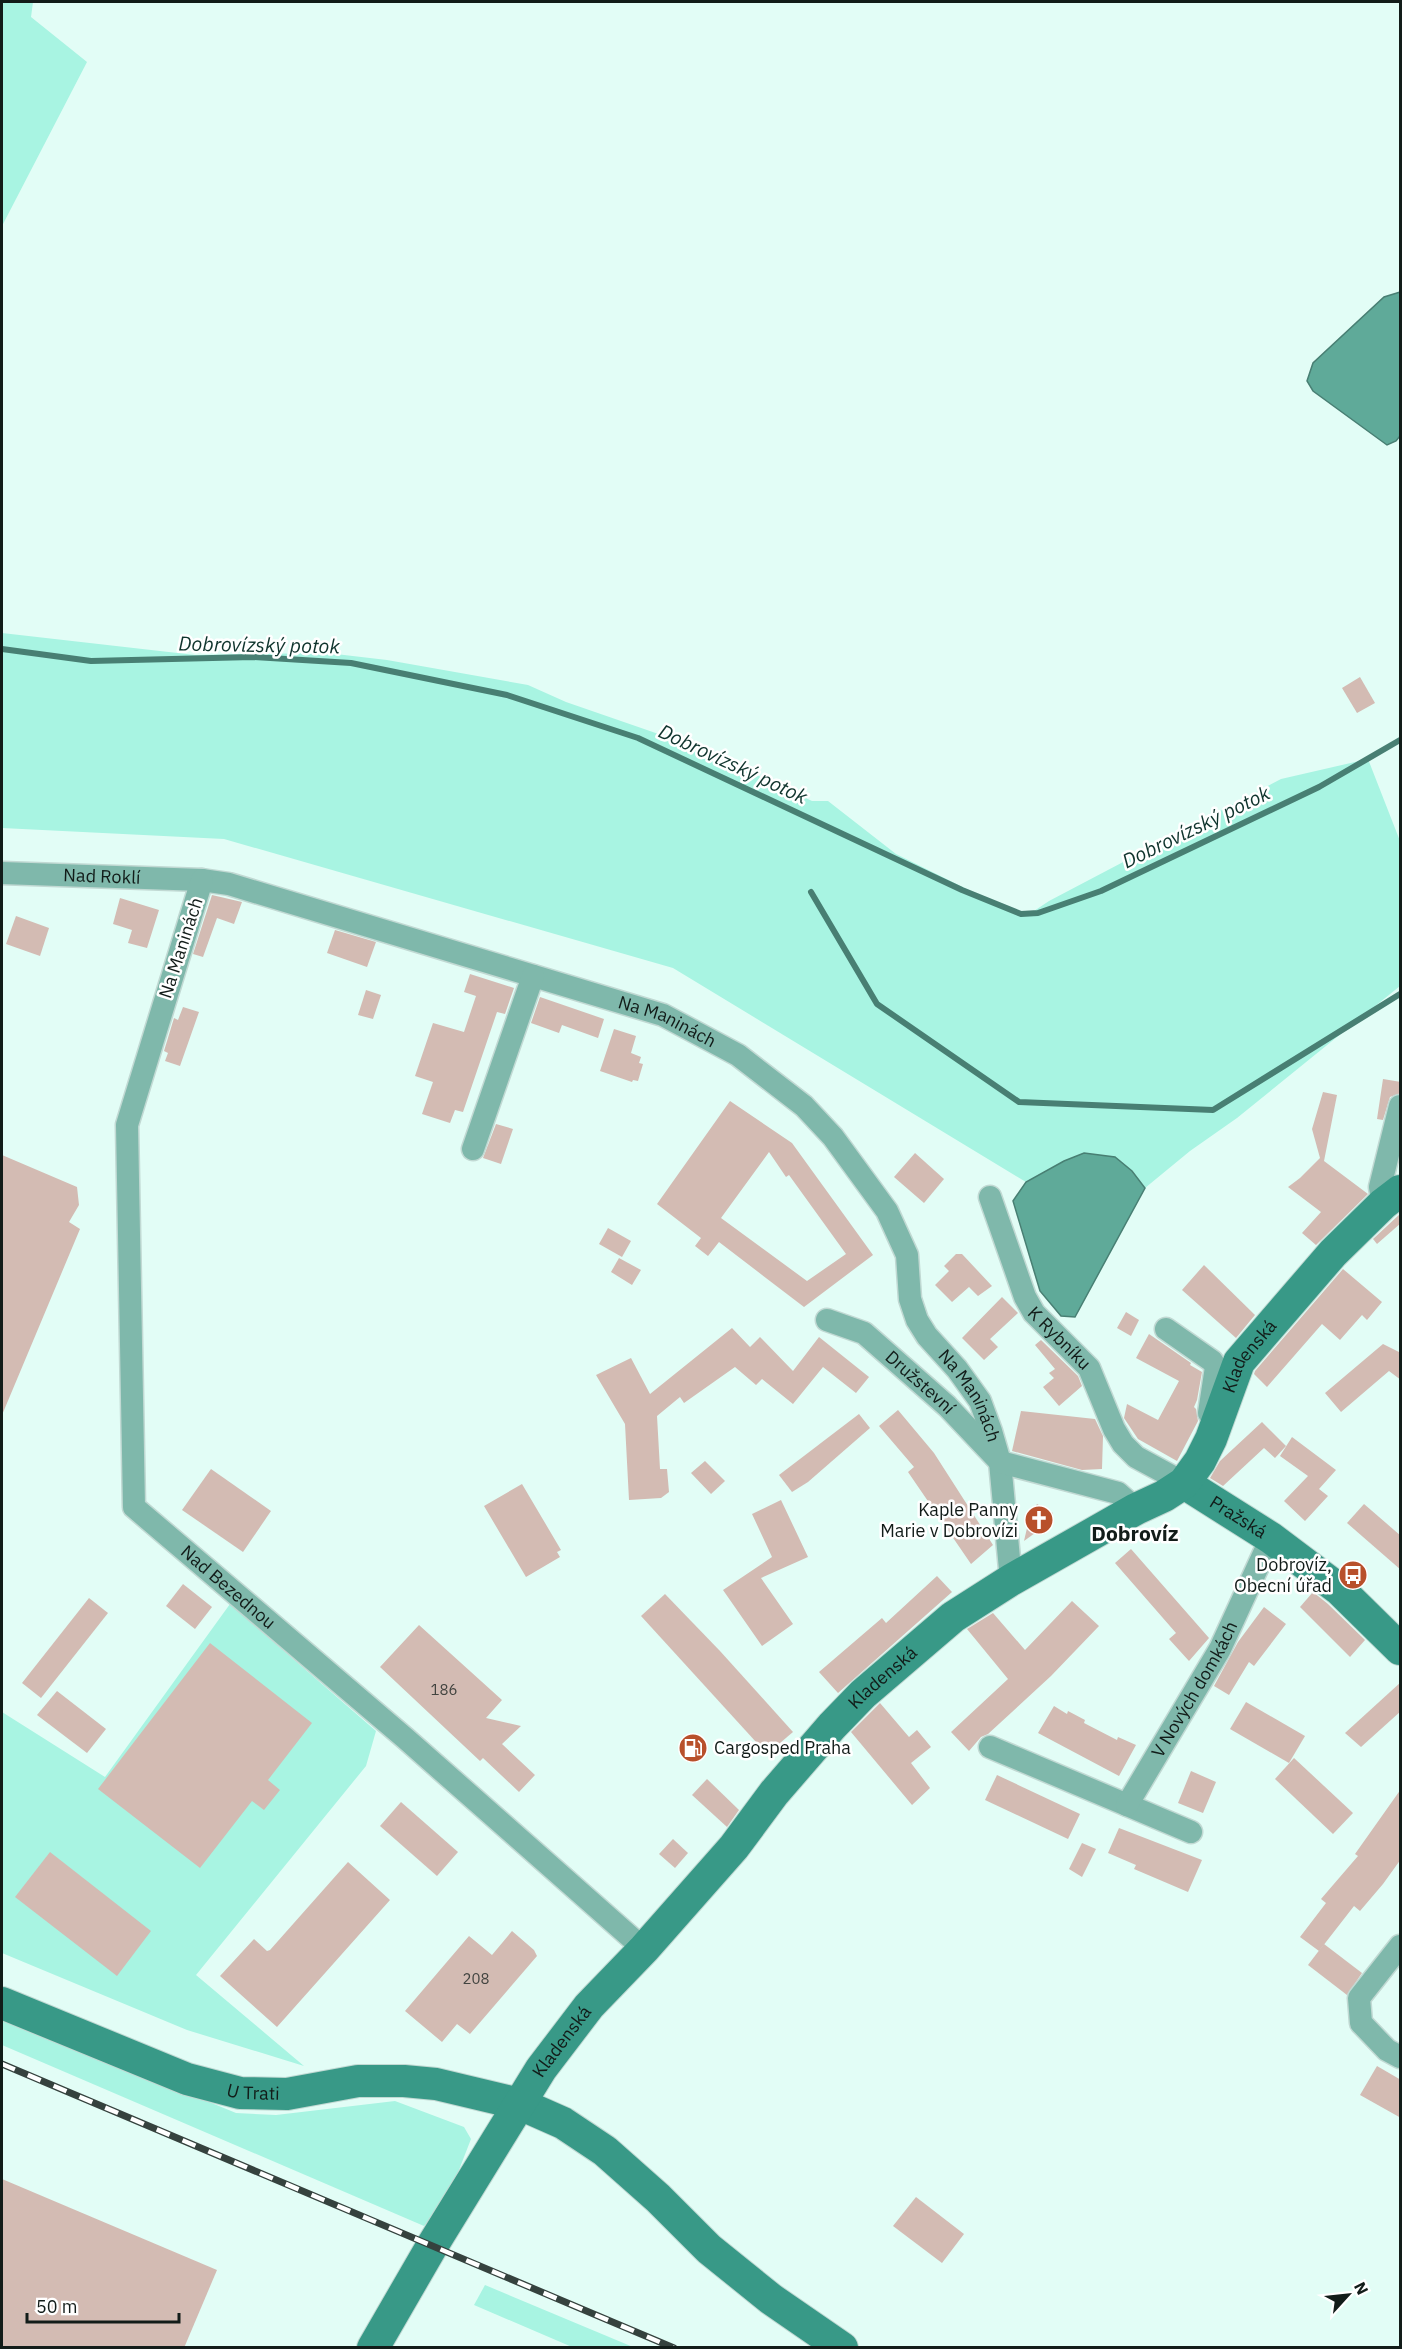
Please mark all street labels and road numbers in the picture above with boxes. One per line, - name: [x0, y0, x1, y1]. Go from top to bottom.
- street label: Nad Roklí: [63, 863, 141, 889]
- street label: Na Maninách: [153, 895, 208, 1001]
- street label: Na Maninách: [616, 990, 720, 1052]
- street label: K Rybníku: [1023, 1301, 1096, 1375]
- street label: Kladenská: [1217, 1314, 1282, 1396]
- street label: Na Maninách: [934, 1344, 1006, 1444]
- street label: Družstevní: [881, 1345, 961, 1419]
- street label: Pražská: [1206, 1490, 1271, 1544]
- street label: Nad Bezednou: [176, 1540, 281, 1634]
- street label: V Nových domkách: [1146, 1617, 1242, 1762]
- street label: Kladenská: [843, 1641, 922, 1714]
- street label: Kladenská: [527, 2001, 596, 2081]
- street label: U Trati: [224, 2078, 280, 2105]

